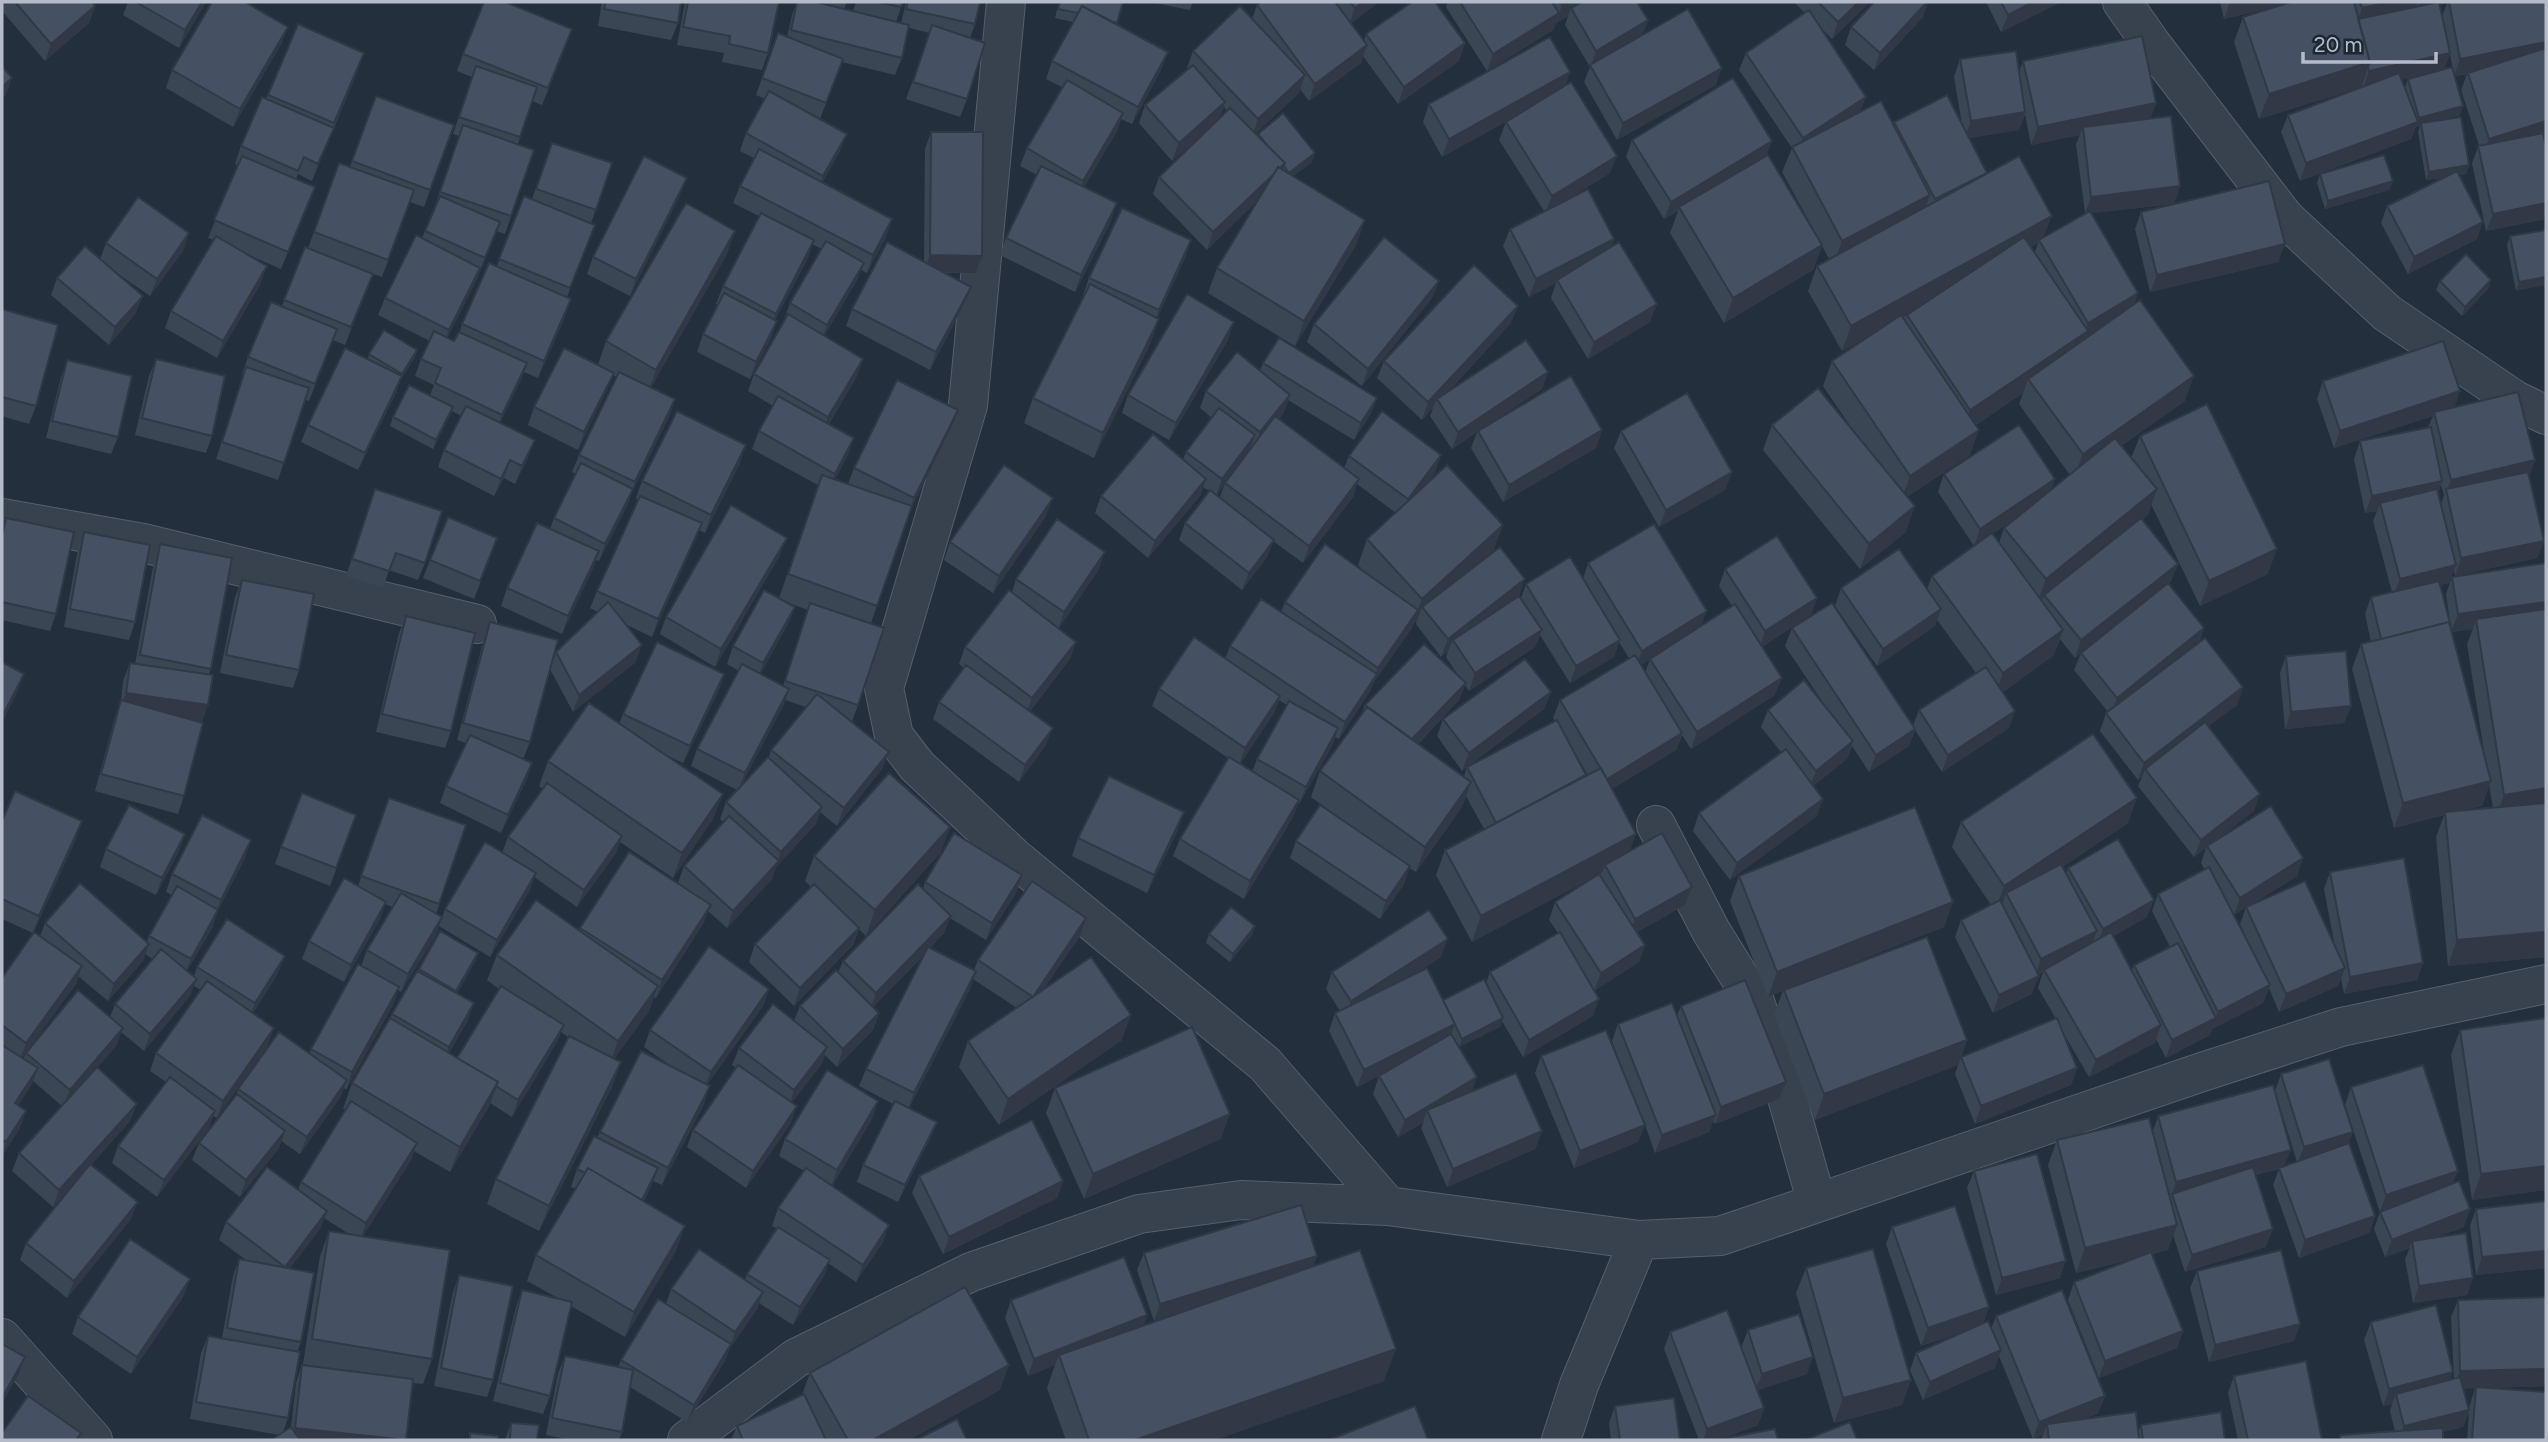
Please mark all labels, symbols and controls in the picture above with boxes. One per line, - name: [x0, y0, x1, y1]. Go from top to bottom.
- scale bar: [2303, 21, 2436, 65]
- text: 20 m: [2314, 32, 2362, 57]

